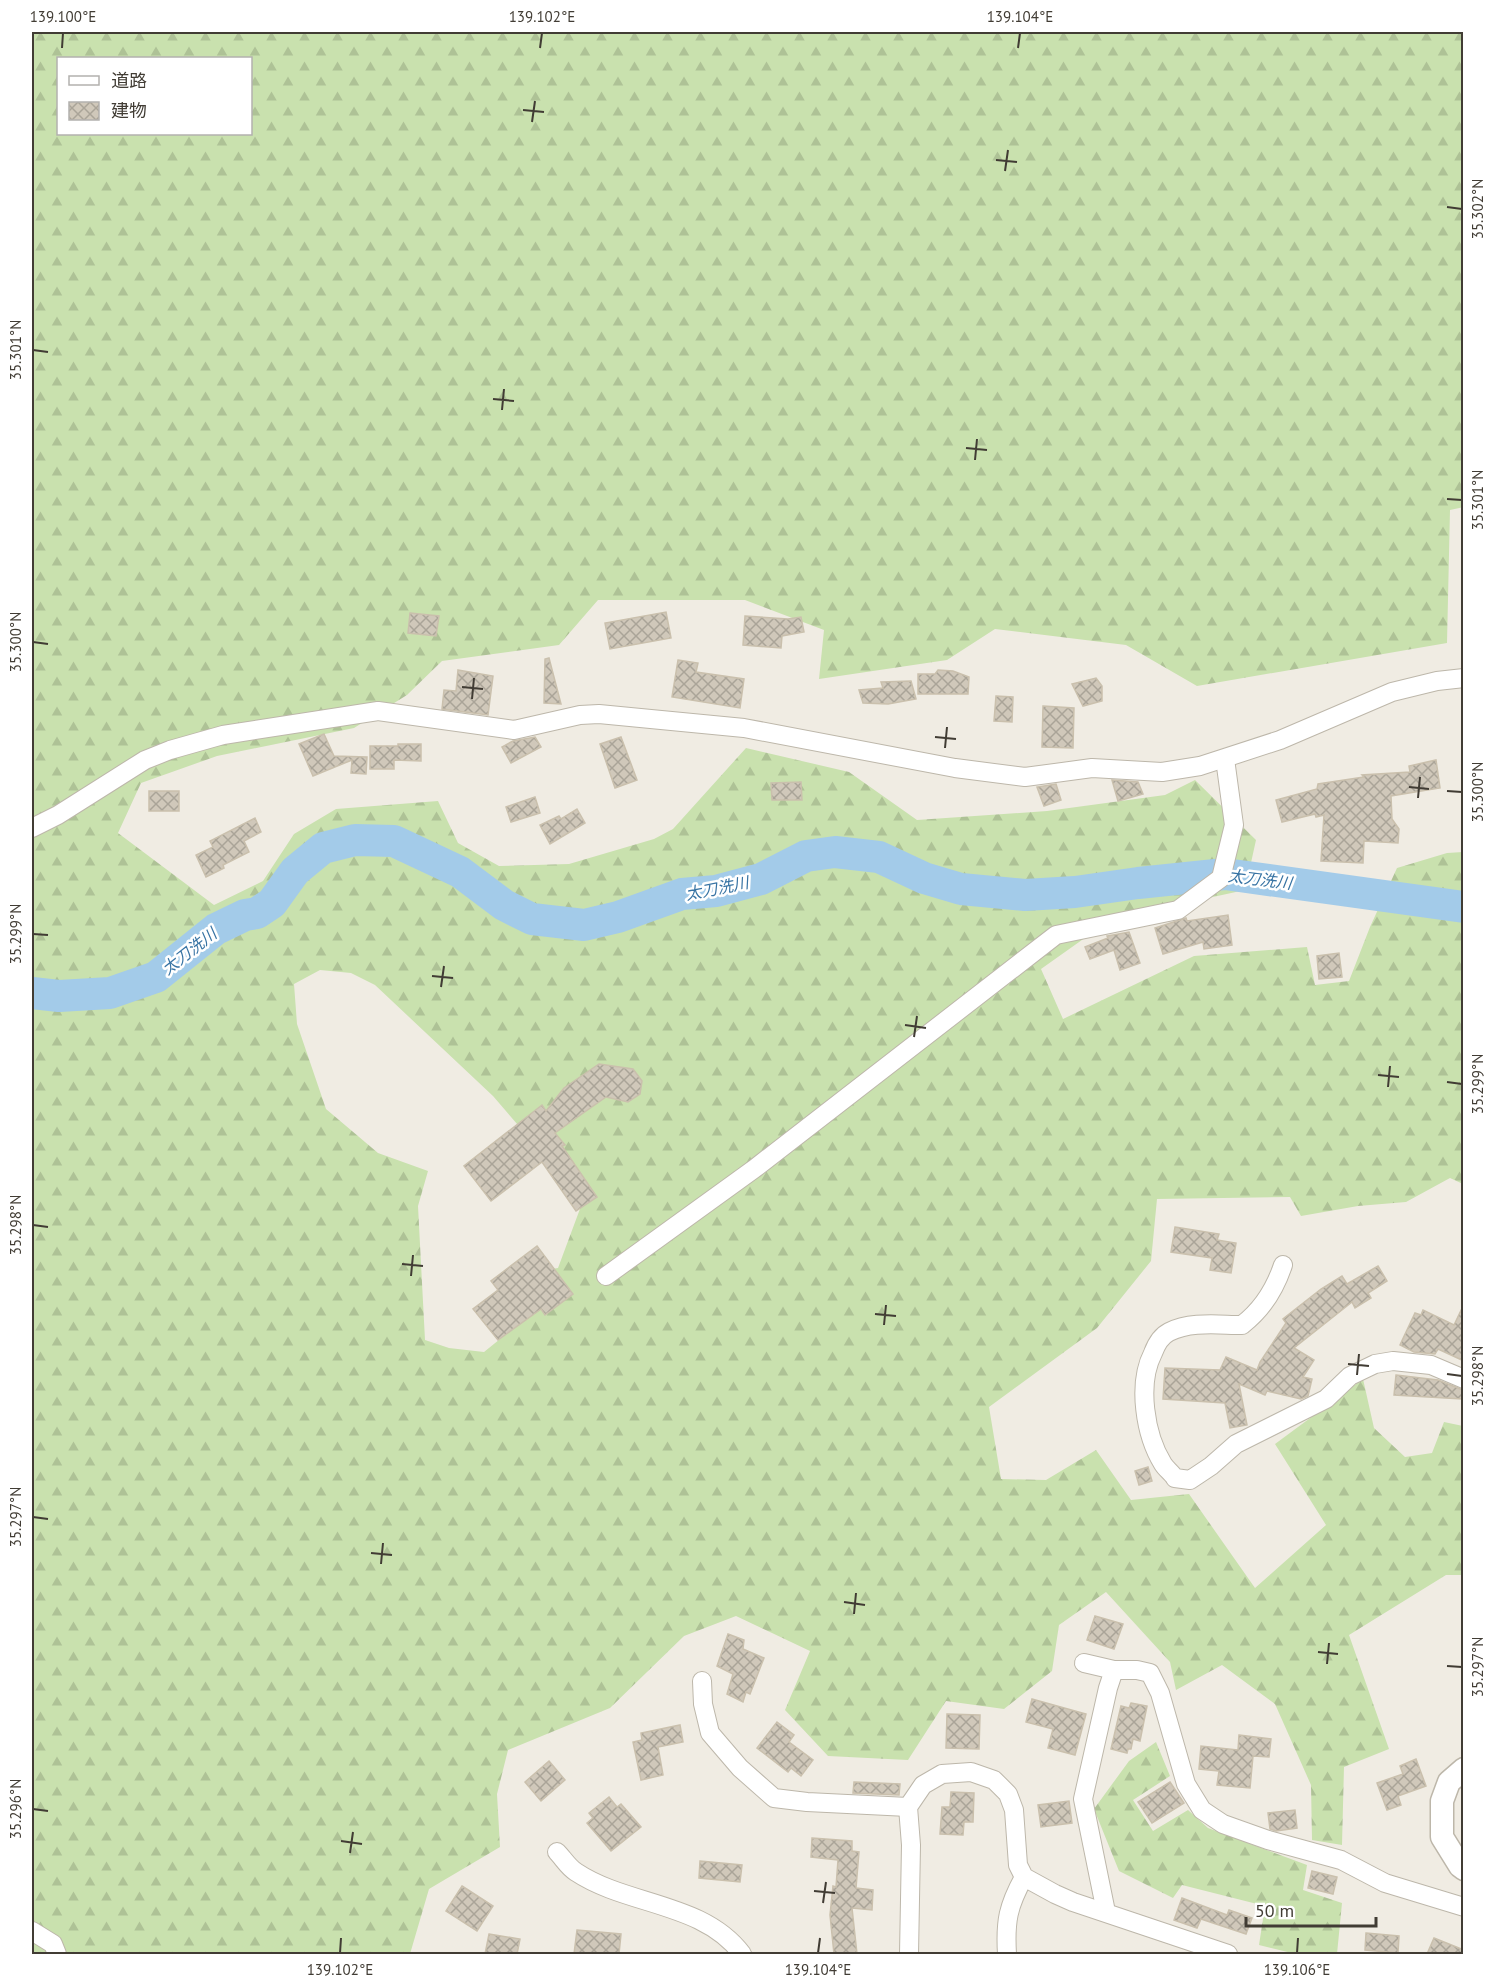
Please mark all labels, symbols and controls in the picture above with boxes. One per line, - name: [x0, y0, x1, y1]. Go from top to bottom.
- text: 139.100°E: [30, 7, 96, 26]
- text: 139.102°E: [509, 7, 575, 26]
- text: 139.104°E: [987, 7, 1053, 26]
- legend: [57, 57, 252, 135]
- text: 道路: [111, 69, 147, 92]
- text: 建物: [111, 99, 147, 122]
- text: 35.302°N: [1468, 179, 1487, 239]
- text: 35.301°N: [6, 320, 25, 380]
- text: 35.301°N: [1468, 470, 1487, 530]
- text: 35.300°N: [6, 612, 25, 672]
- text: 35.300°N: [1468, 762, 1487, 822]
- water label: 太刀洗川: [1227, 865, 1295, 893]
- water label: 太刀洗川: [684, 872, 752, 904]
- text: 35.299°N: [6, 904, 25, 964]
- water label: 太刀洗川: [158, 922, 222, 979]
- text: 35.299°N: [1468, 1054, 1487, 1114]
- text: 35.298°N: [6, 1195, 25, 1255]
- text: 35.298°N: [1468, 1346, 1487, 1406]
- text: 35.297°N: [6, 1487, 25, 1547]
- text: 35.297°N: [1468, 1637, 1487, 1697]
- text: 35.296°N: [6, 1779, 25, 1839]
- scale bar: [1246, 1890, 1376, 1928]
- text: 50 m: [1255, 1899, 1294, 1922]
- text: 139.102°E: [307, 1960, 373, 1979]
- text: 139.104°E: [785, 1960, 851, 1979]
- text: 139.106°E: [1264, 1960, 1330, 1979]

